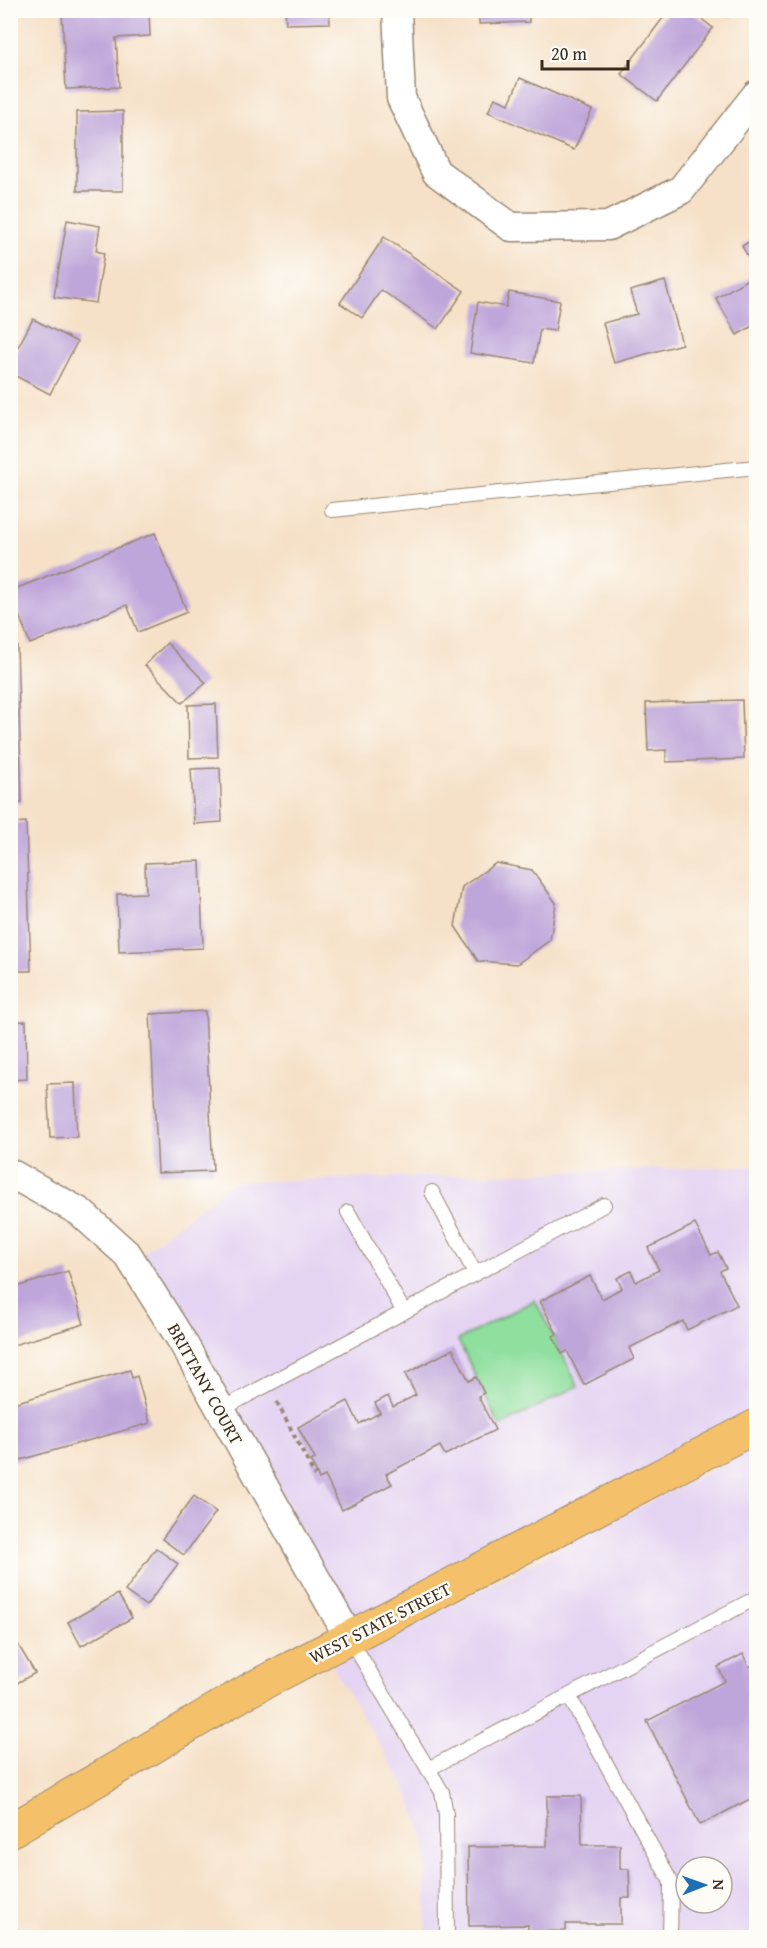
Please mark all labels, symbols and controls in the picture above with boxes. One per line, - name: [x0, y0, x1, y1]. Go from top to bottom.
- scale bar: [542, 33, 628, 71]
- text: 20 m: [551, 40, 587, 67]
- street label: BRITTANY COURT: [161, 1318, 250, 1449]
- street label: WEST STATE STREET: [304, 1575, 455, 1670]
- north arrow: [674, 1855, 734, 1915]
- text: N: [707, 1879, 731, 1891]

